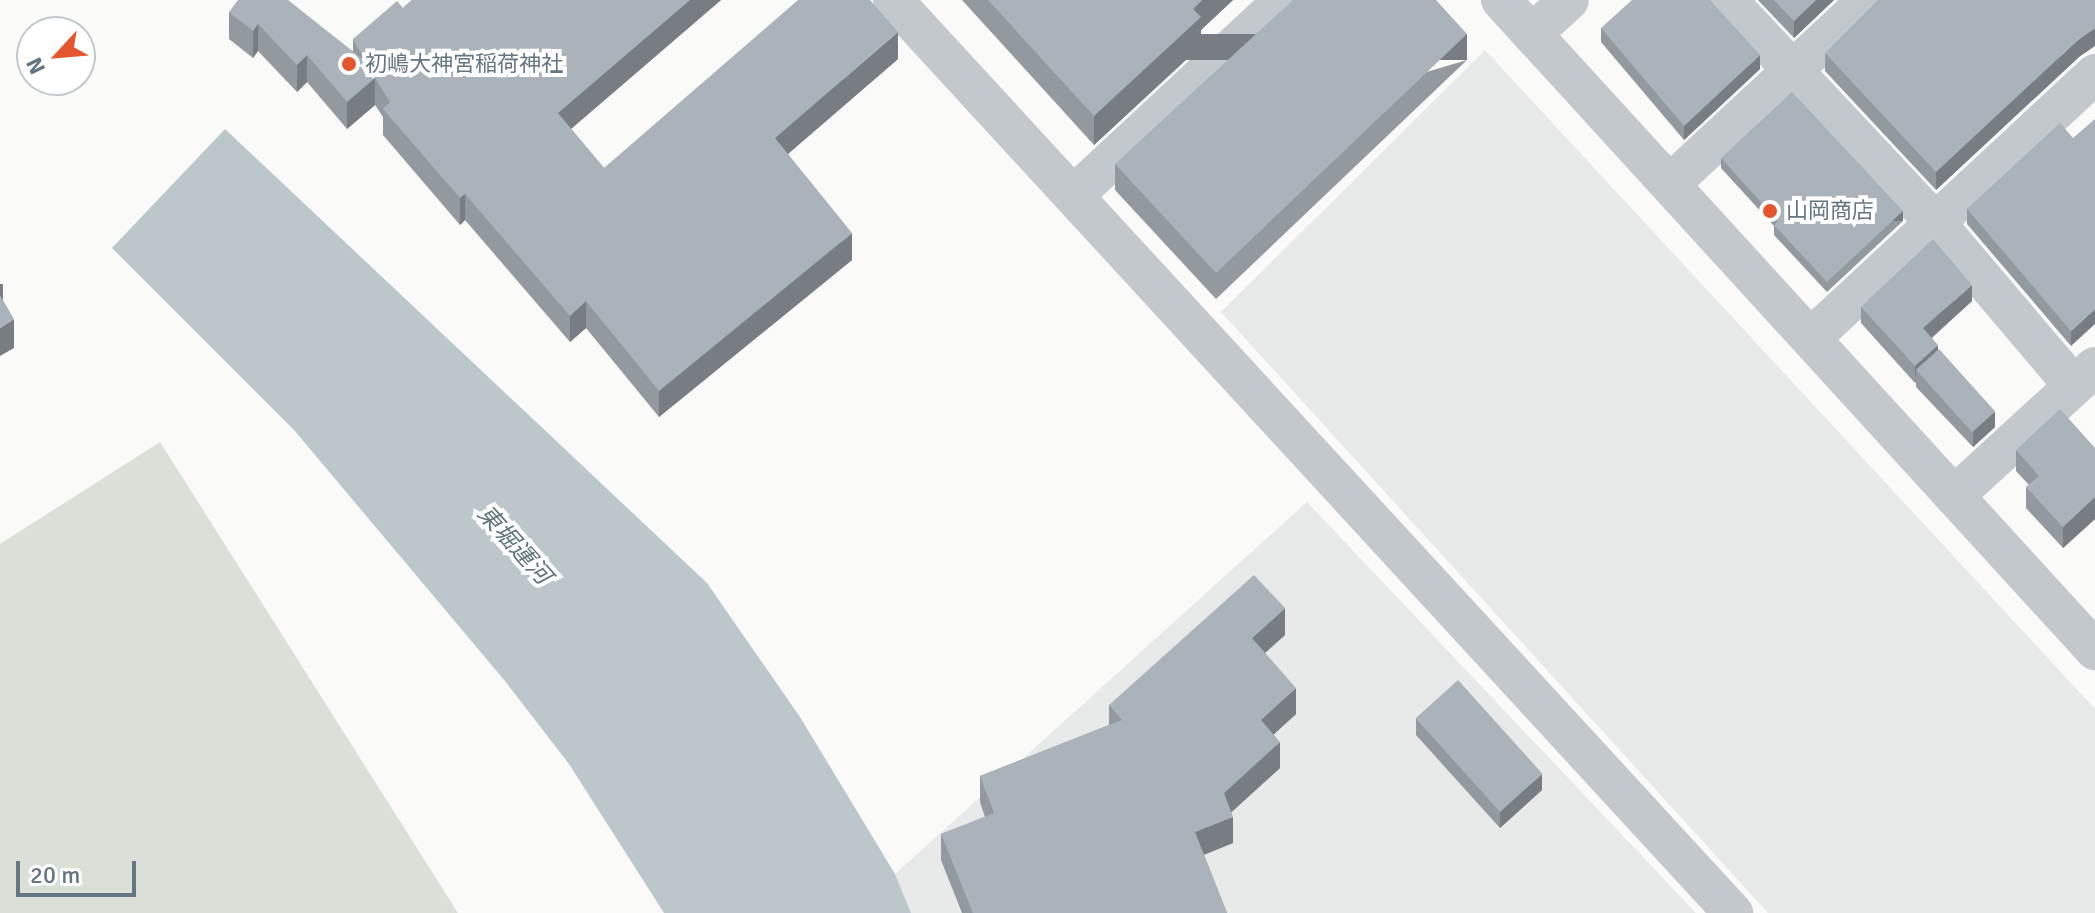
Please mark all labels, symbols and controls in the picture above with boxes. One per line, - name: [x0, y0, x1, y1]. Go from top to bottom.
- north arrow: [16, 16, 96, 96]
- place label: 初嶋大神宮稲荷神社: [365, 51, 563, 77]
- text: N: [20, 53, 51, 79]
- marker: 初嶋大神宮稲荷神社: [340, 55, 358, 73]
- place label: 山岡商店: [1786, 198, 1874, 224]
- marker: 山岡商店: [1761, 202, 1779, 220]
- water label: 東堀運河: [471, 500, 557, 590]
- scale bar: [20, 845, 140, 895]
- text: 20 m: [30, 860, 80, 890]

